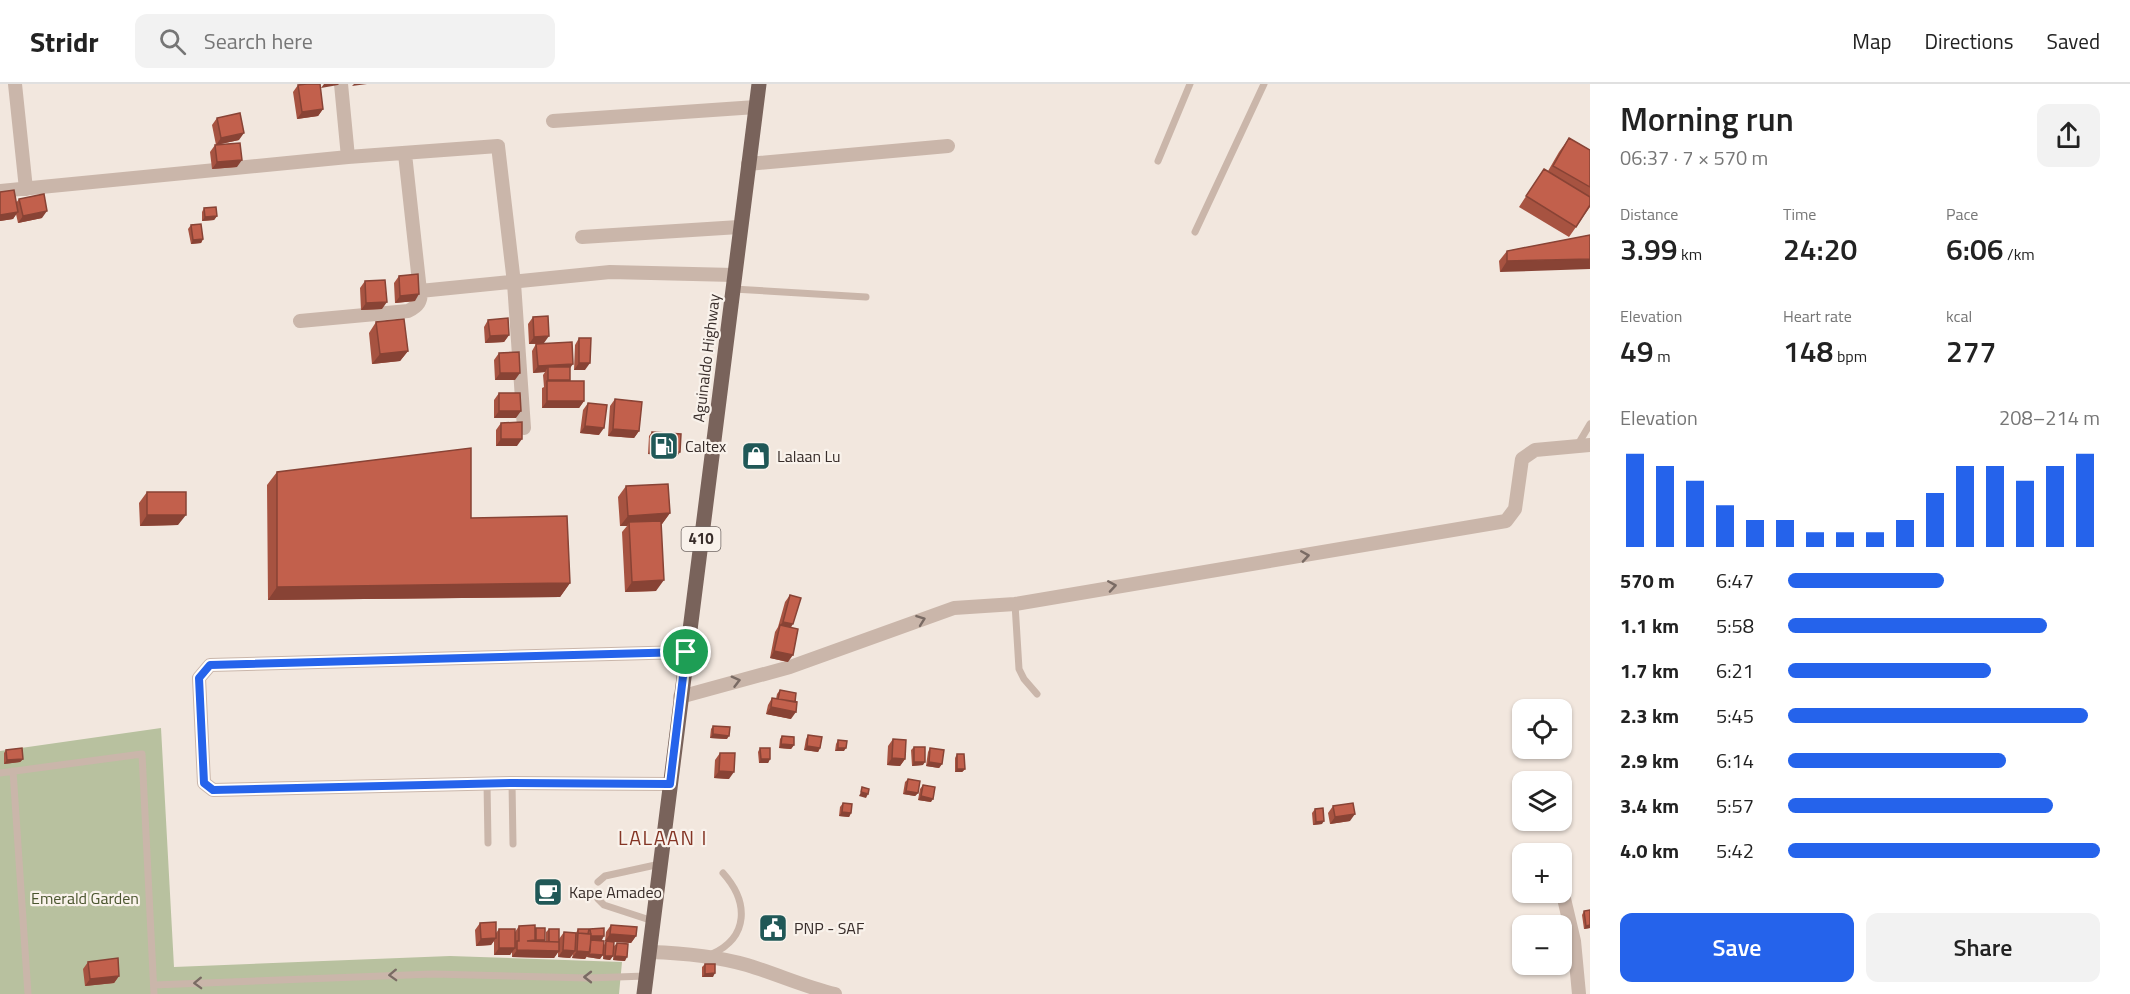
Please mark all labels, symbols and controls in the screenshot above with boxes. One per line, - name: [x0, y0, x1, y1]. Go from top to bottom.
- search box: [135, 14, 555, 68]
- text: Stridr: [30, 20, 99, 63]
- text: Search here: [204, 24, 313, 58]
- icon: search: [156, 25, 189, 58]
- text: Map: [1852, 25, 1892, 57]
- text: Directions: [1925, 25, 2014, 57]
- text: Saved: [2047, 25, 2100, 57]
- text: Morning run: [1620, 94, 1794, 144]
- button: share: [2037, 104, 2100, 167]
- text: 06:37 · 7 × 570 m: [1620, 142, 1768, 173]
- text: Distance: [1620, 202, 1678, 226]
- text: Time: [1783, 202, 1816, 226]
- text: Pace: [1946, 202, 1978, 226]
- text: 3.99: [1620, 226, 1678, 272]
- text: 24:20: [1783, 226, 1857, 272]
- text: 6:06: [1946, 226, 2004, 272]
- text: km: [1678, 242, 1702, 266]
- text: /km: [2004, 242, 2035, 266]
- street label: Aguinaldo Highway: [686, 292, 726, 424]
- text: Elevation: [1620, 304, 1682, 328]
- text: Heart rate: [1783, 304, 1852, 328]
- text: kcal: [1946, 304, 1972, 328]
- text: 49: [1620, 328, 1654, 374]
- text: 148: [1783, 328, 1833, 374]
- text: 277: [1946, 328, 1996, 374]
- text: m: [1654, 344, 1671, 368]
- text: bpm: [1833, 344, 1867, 368]
- text: Elevation: [1620, 402, 1698, 433]
- text: 208–214 m: [1999, 402, 2100, 433]
- fuel station icon: Caltex: [648, 430, 680, 462]
- place label: Caltex: [685, 434, 726, 458]
- shop icon: Lalaan Lu: [740, 440, 772, 472]
- place label: Lalaan Lu: [777, 444, 841, 468]
- road number: 410: [682, 527, 720, 551]
- one-way arrow: [1300, 550, 1309, 562]
- text: 570 m: [1620, 565, 1675, 596]
- text: 6:47: [1716, 565, 1754, 596]
- one-way arrow: [1108, 581, 1117, 593]
- text: 1.1 km: [1620, 610, 1679, 641]
- text: 5:58: [1716, 610, 1754, 641]
- one-way arrow: [915, 614, 926, 627]
- pin: [660, 626, 711, 677]
- icon: arrive: [669, 635, 702, 668]
- text: 1.7 km: [1620, 655, 1679, 686]
- text: 6:21: [1716, 655, 1754, 686]
- one-way arrow: [731, 676, 741, 689]
- map controls: [1512, 699, 1572, 975]
- button: locate: [1512, 699, 1572, 759]
- text: 2.3 km: [1620, 700, 1679, 731]
- text: 5:45: [1716, 700, 1754, 731]
- text: 2.9 km: [1620, 745, 1679, 776]
- text: 6:14: [1716, 745, 1754, 776]
- button: layers: [1512, 771, 1572, 831]
- text: 3.4 km: [1620, 790, 1679, 821]
- text: 5:57: [1716, 790, 1754, 821]
- district label: LALAAN I: [618, 822, 708, 853]
- text: 4.0 km: [1620, 835, 1679, 866]
- text: 5:42: [1716, 835, 1754, 866]
- button: +: [1512, 843, 1572, 903]
- cafe icon: Kape Amadeo: [532, 876, 564, 908]
- place label: Kape Amadeo: [569, 880, 662, 904]
- park label: Emerald Garden: [31, 886, 139, 910]
- public building icon: PNP - SAF: [757, 912, 789, 944]
- button: Save: [1620, 913, 1854, 982]
- button: Share: [1866, 913, 2100, 982]
- button: −: [1512, 915, 1572, 975]
- place label: PNP - SAF: [794, 916, 864, 940]
- one-way arrow: [388, 969, 397, 982]
- one-way arrow: [583, 971, 592, 983]
- one-way arrow: [193, 976, 202, 989]

